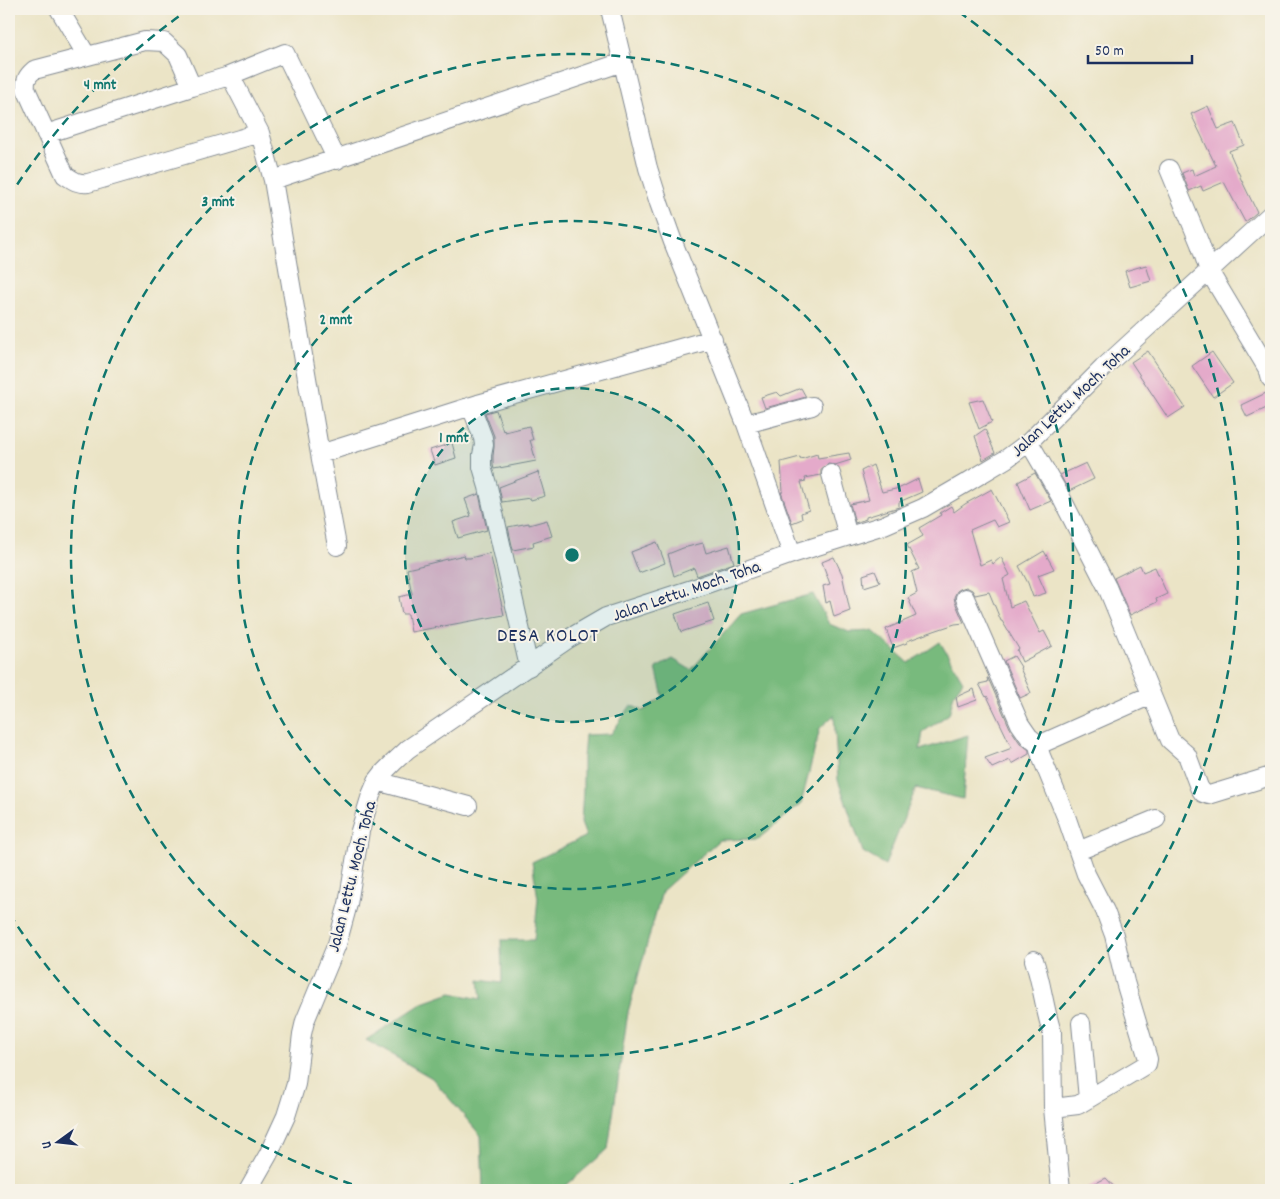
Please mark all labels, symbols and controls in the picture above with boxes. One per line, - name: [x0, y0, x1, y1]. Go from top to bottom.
- scale bar: [1088, 32, 1191, 64]
- text: 50 m: [1095, 41, 1124, 63]
- text: 4 mnt: [84, 75, 117, 97]
- text: 3 mnt: [202, 192, 235, 214]
- text: 2 mnt: [320, 310, 353, 332]
- street label: Jalan Lettu. Moch. Toha: [1006, 339, 1137, 464]
- text: 1 mnt: [439, 428, 469, 450]
- centre of rings: [563, 546, 581, 564]
- street label: Jalan Lettu. Moch. Toha: [609, 555, 765, 629]
- district label: DESA KOLOT: [497, 623, 599, 651]
- street label: Jalan Lettu. Moch. Toha: [323, 798, 384, 955]
- north arrow: [32, 1116, 82, 1166]
- text: U: [37, 1139, 58, 1151]

